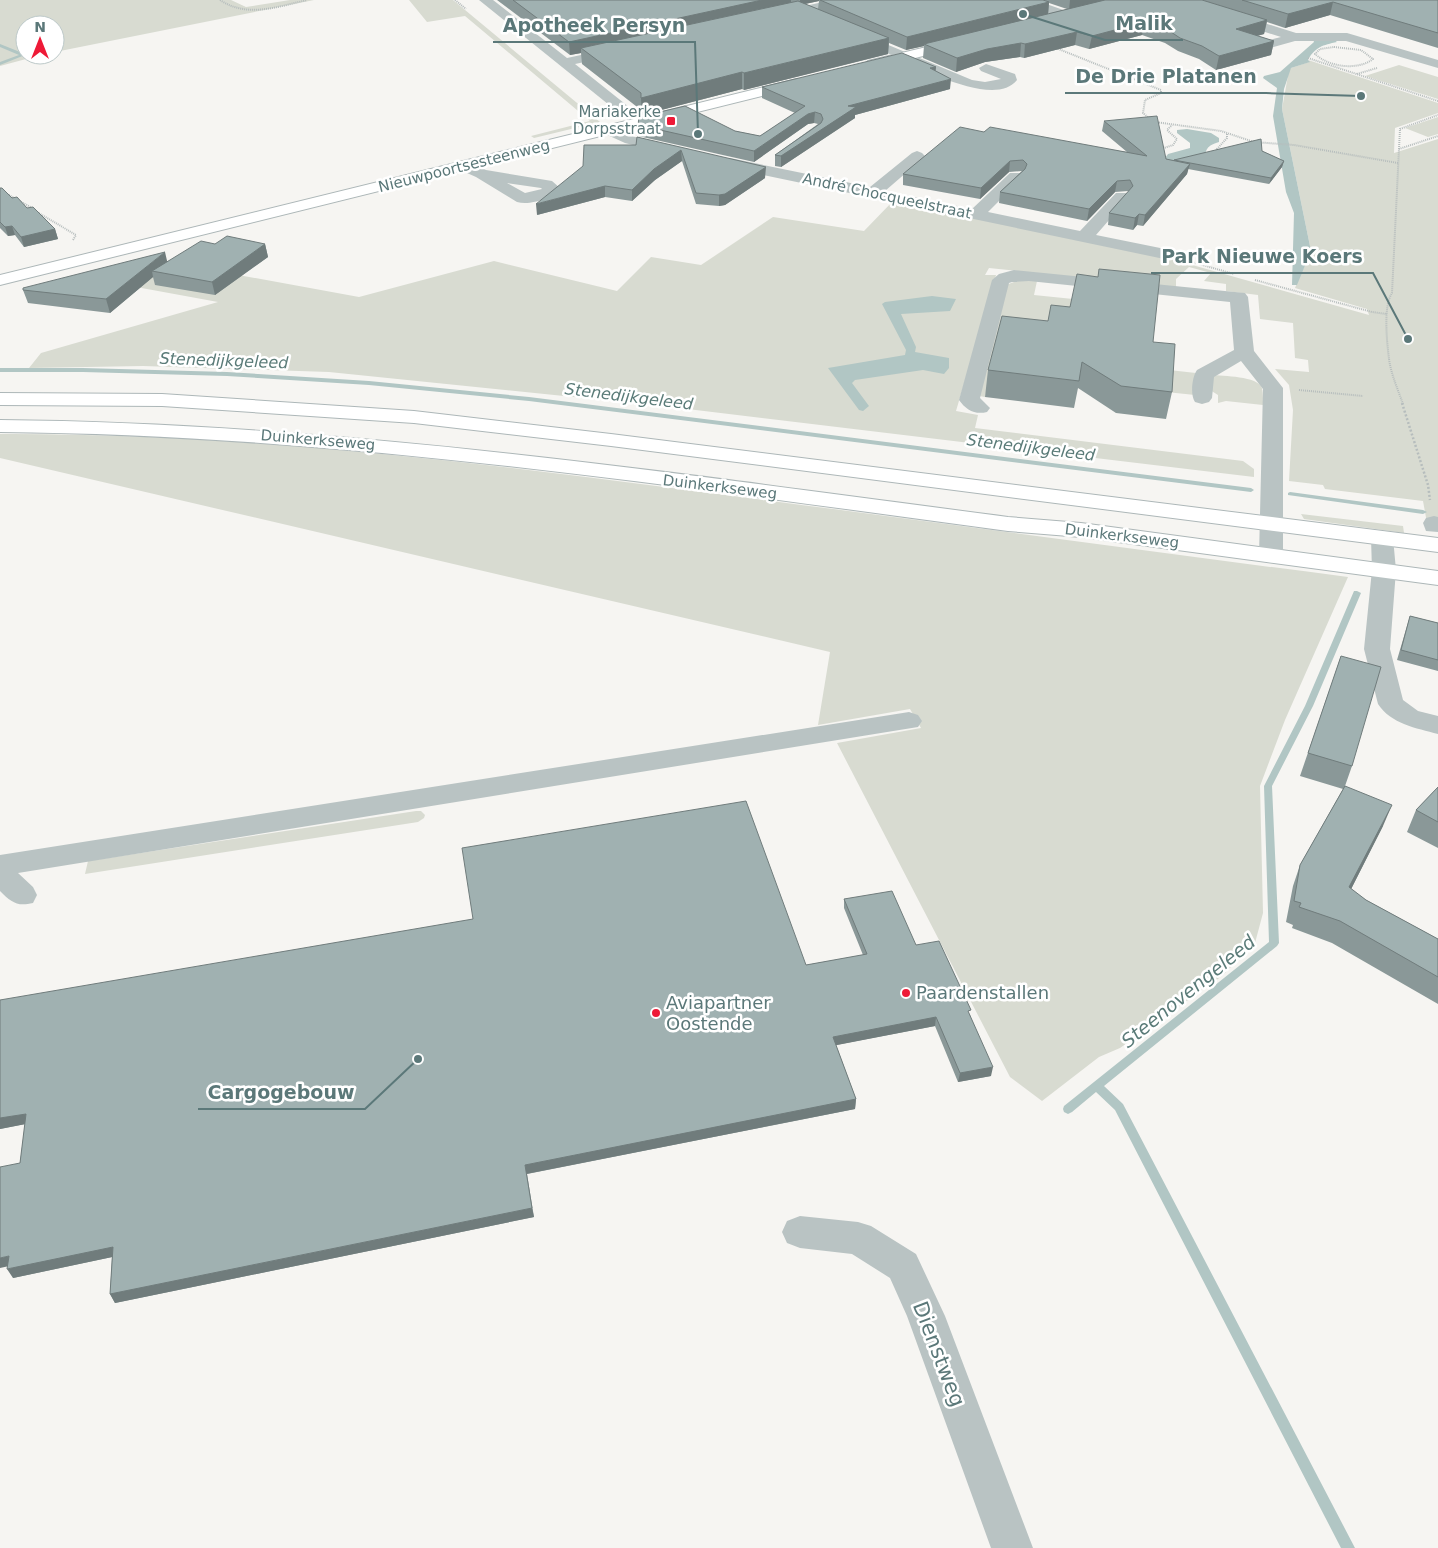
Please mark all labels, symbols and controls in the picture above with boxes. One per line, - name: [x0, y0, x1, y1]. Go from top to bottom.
- callout: Malik: [1105, 6, 1183, 40]
- callout: Apotheek Persyn: [493, 8, 695, 42]
- text: Malik: [1115, 12, 1173, 34]
- text: Apotheek Persyn: [503, 14, 685, 36]
- north arrow: [15, 15, 65, 65]
- text: N: [34, 19, 46, 35]
- callout: De Drie Platanen: [1065, 59, 1266, 93]
- text: De Drie Platanen: [1075, 65, 1257, 87]
- place label: Mariakerke Dorpsstraat: [573, 103, 661, 138]
- marker: Mariakerke Dorpsstraat: [665, 115, 677, 127]
- street label: Nieuwpoortsesteenweg: [376, 136, 552, 196]
- street label: André Chocqueelstraat: [801, 169, 973, 223]
- callout: Park Nieuwe Koers: [1151, 239, 1373, 273]
- text: Park Nieuwe Koers: [1161, 245, 1363, 267]
- water label: Stenedijkgeleed: [159, 349, 290, 372]
- water label: Stenedijkgeleed: [564, 379, 695, 414]
- street label: Duinkerkseweg: [260, 426, 376, 454]
- water label: Stenedijkgeleed: [966, 430, 1097, 465]
- street label: Duinkerkseweg: [662, 471, 778, 503]
- street label: Duinkerkseweg: [1064, 520, 1180, 552]
- water label: Steenovengeleed: [1117, 930, 1260, 1052]
- place label: Paardenstallen: [916, 982, 1049, 1003]
- marker: Paardenstallen: [900, 987, 912, 999]
- place label: Aviapartner Oostende: [666, 992, 771, 1034]
- marker: Aviapartner Oostende: [650, 1007, 662, 1019]
- callout: Cargogebouw: [198, 1075, 365, 1109]
- text: Cargogebouw: [207, 1081, 355, 1103]
- street label: Dienstweg: [908, 1298, 970, 1410]

